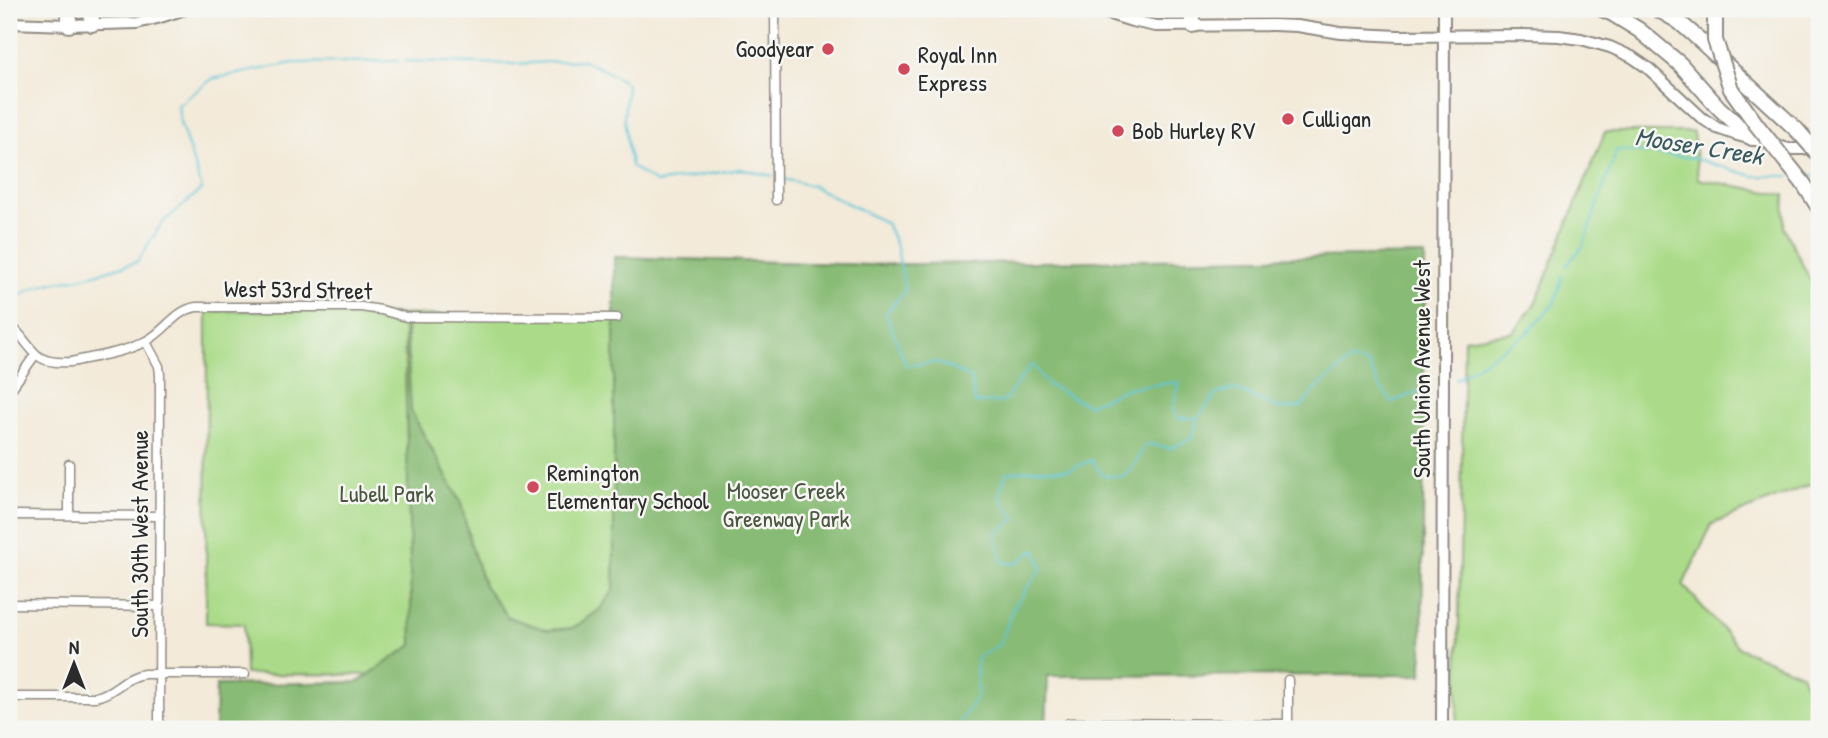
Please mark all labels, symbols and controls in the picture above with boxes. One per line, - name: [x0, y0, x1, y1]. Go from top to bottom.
- place label: Goodyear: [735, 32, 814, 64]
- place label: Royal Inn Express: [918, 38, 997, 98]
- marker: Goodyear: [820, 41, 836, 57]
- marker: Royal Inn Express: [896, 61, 912, 77]
- place label: Culligan: [1302, 102, 1371, 134]
- marker: Culligan: [1280, 111, 1296, 127]
- place label: Bob Hurley RV: [1132, 114, 1256, 146]
- water label: Mooser Creek: [1633, 118, 1767, 173]
- marker: Bob Hurley RV: [1110, 123, 1126, 139]
- street label: South Union Avenue West: [1405, 259, 1437, 478]
- street label: West 53rd Street: [224, 272, 373, 306]
- street label: South 30th West Avenue: [123, 430, 155, 638]
- place label: Remington Elementary School: [547, 456, 710, 516]
- park label: Mooser Creek Greenway Park: [722, 474, 850, 534]
- park label: Lubell Park: [340, 477, 434, 509]
- marker: Remington Elementary School: [525, 479, 541, 495]
- north arrow: [38, 630, 108, 700]
- text: N: [69, 634, 79, 660]

